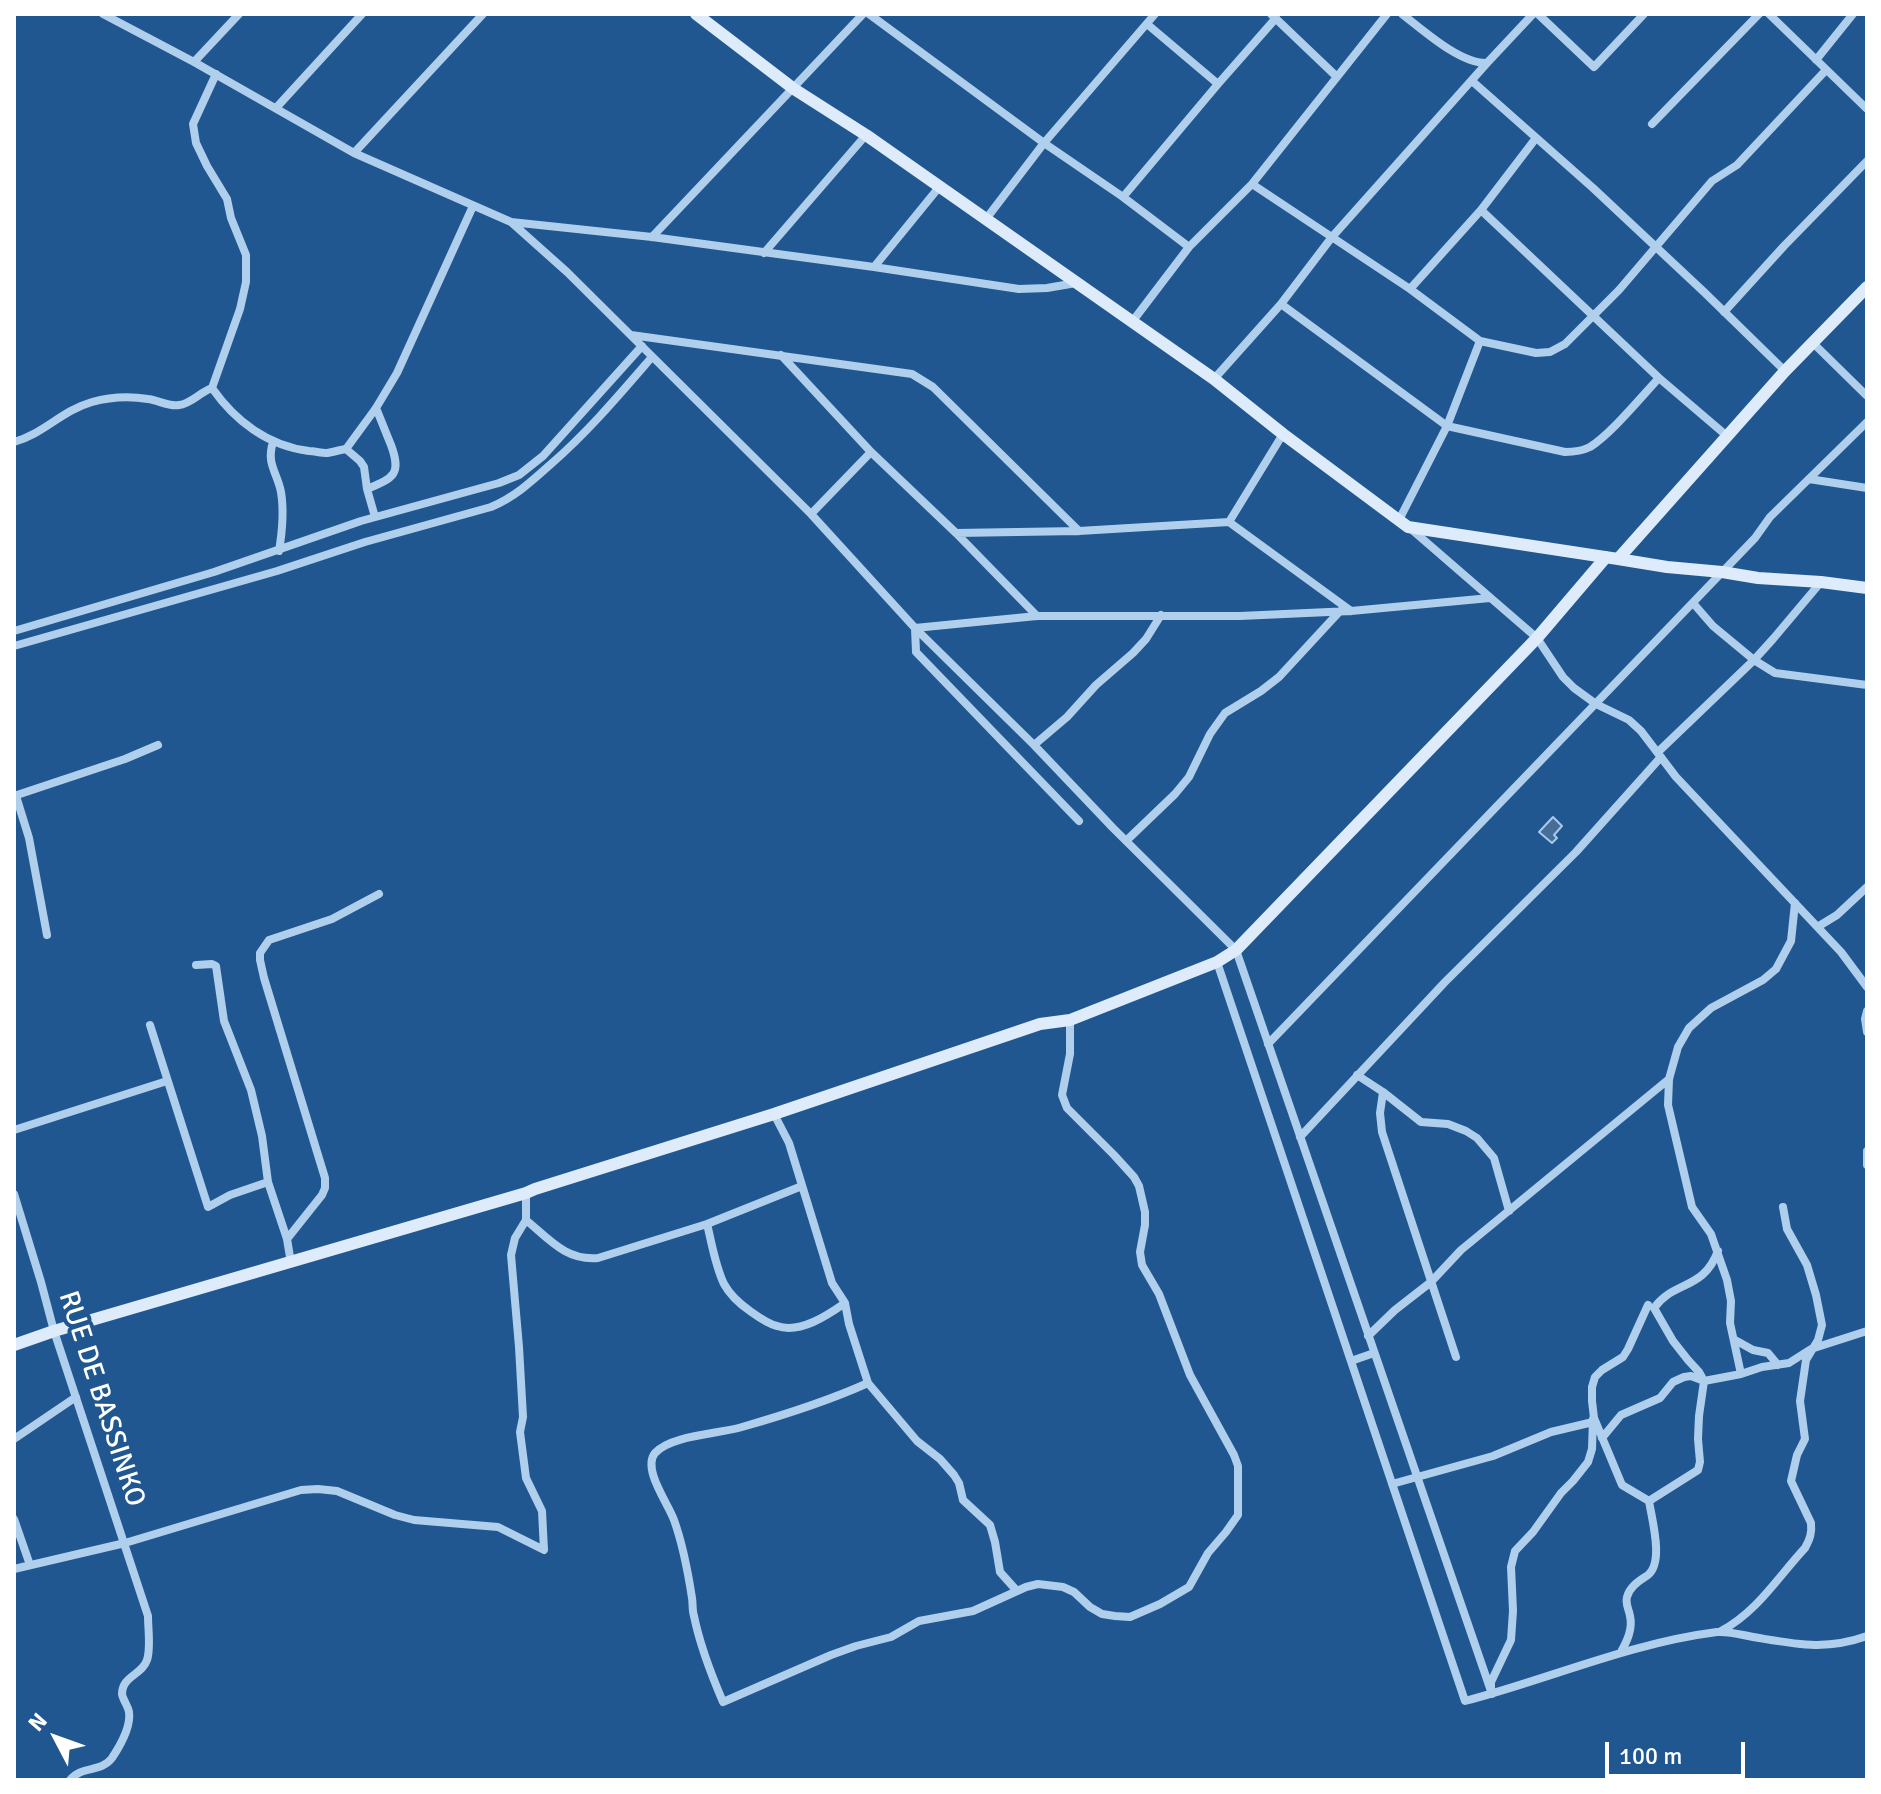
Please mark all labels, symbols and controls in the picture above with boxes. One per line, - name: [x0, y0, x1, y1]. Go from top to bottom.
- street label: RUE DE BASSINKO: [50, 1287, 152, 1511]
- north arrow: [16, 1698, 96, 1778]
- text: N: [22, 1707, 53, 1737]
- scale bar: [1609, 1726, 1749, 1776]
- text: 100 m: [1619, 1741, 1682, 1771]

